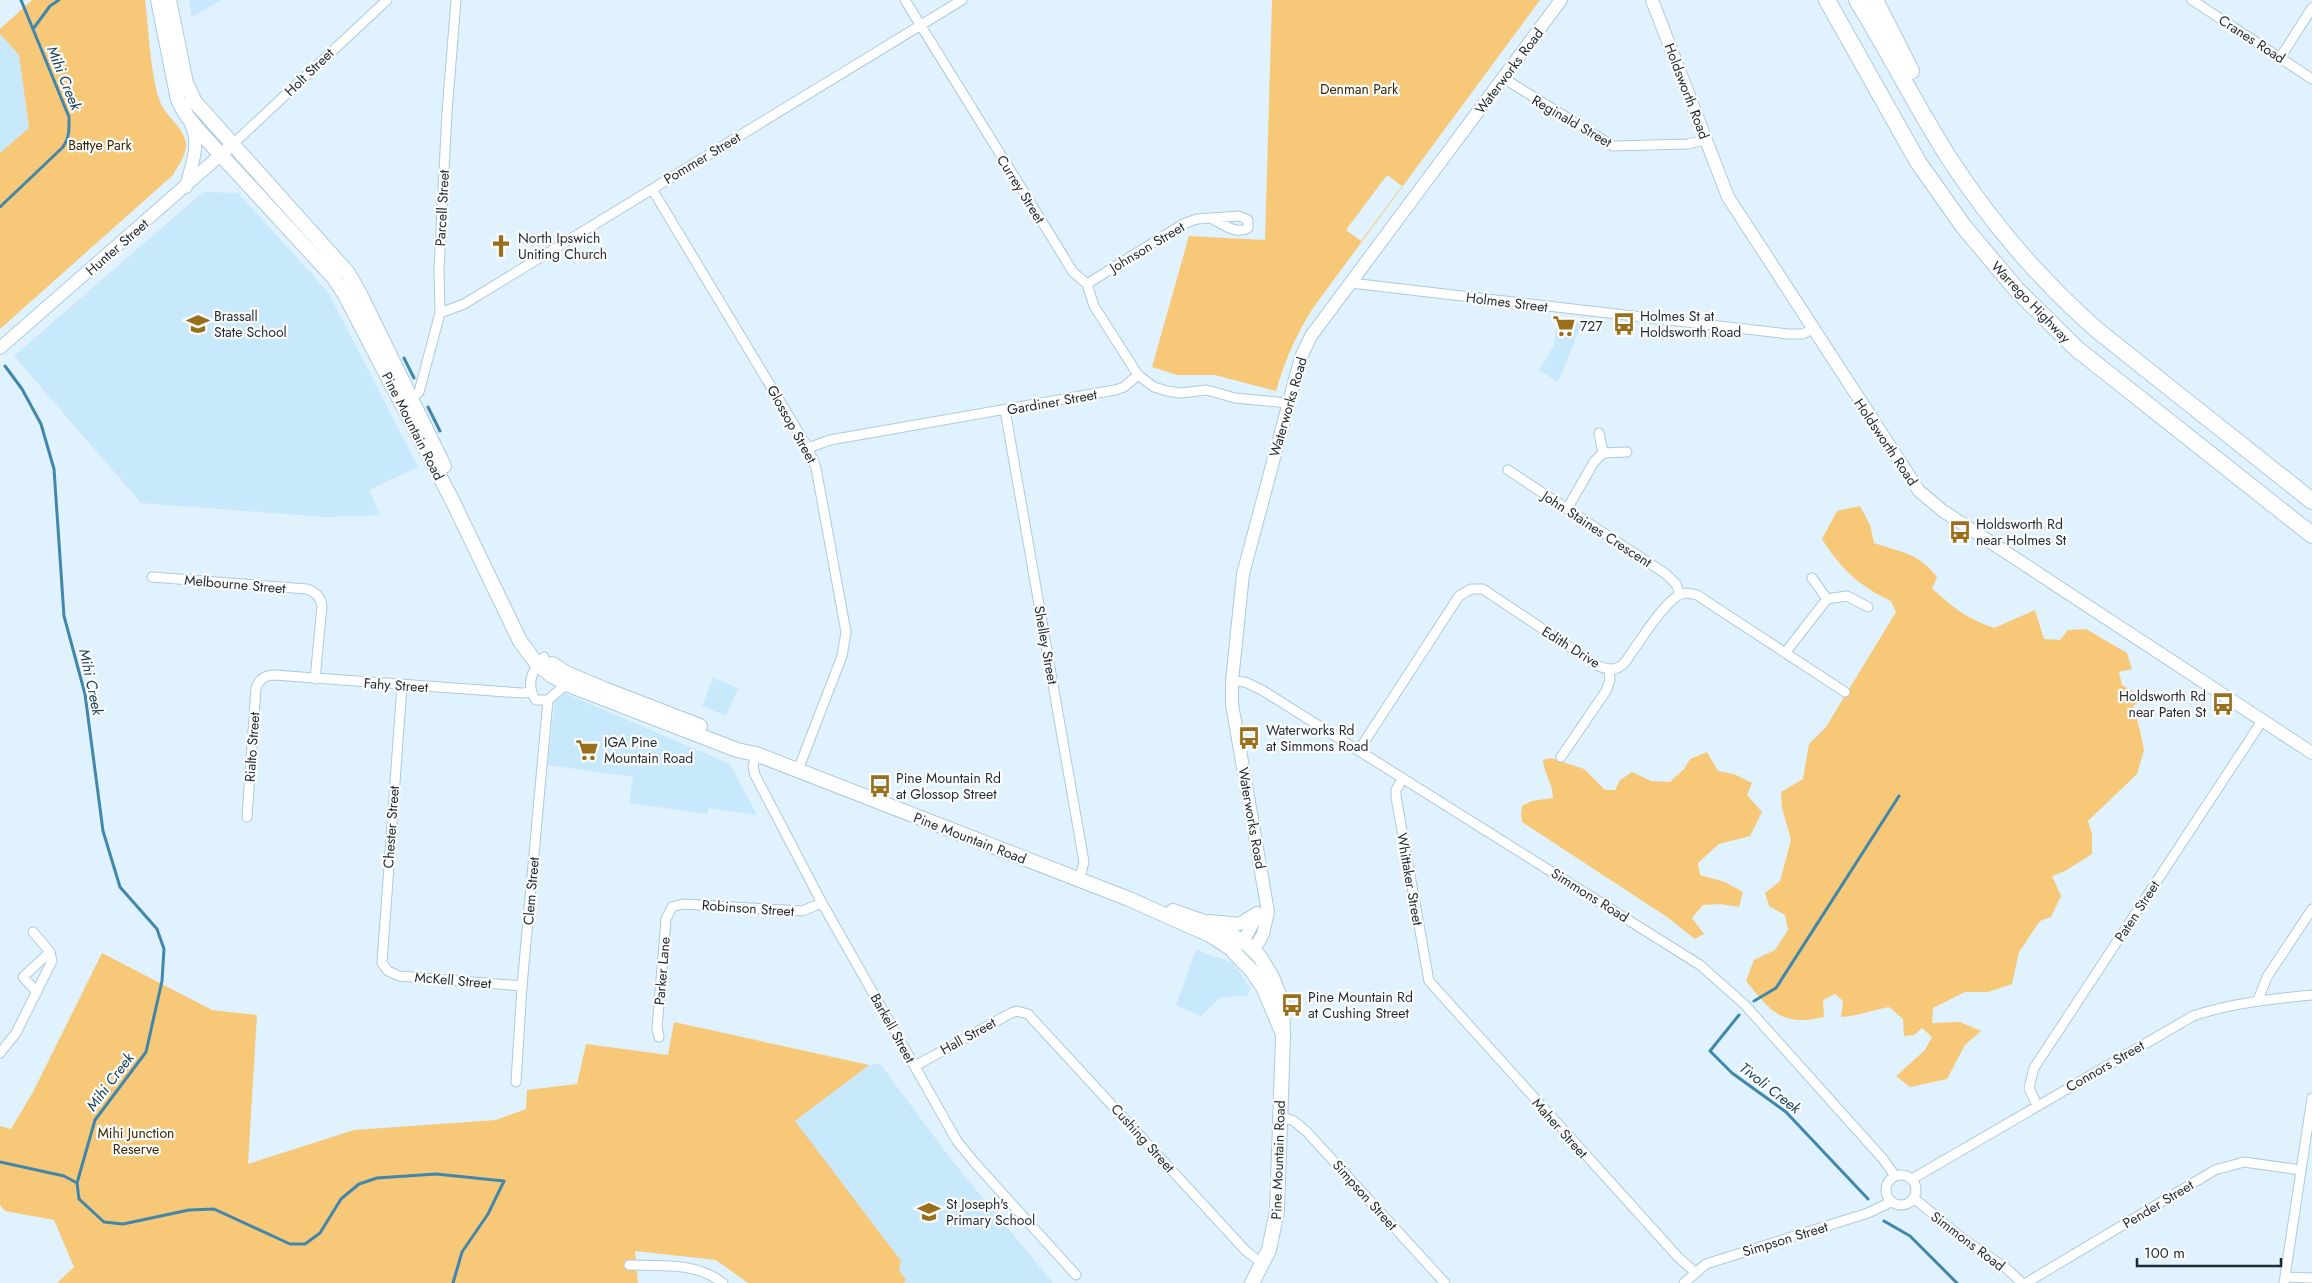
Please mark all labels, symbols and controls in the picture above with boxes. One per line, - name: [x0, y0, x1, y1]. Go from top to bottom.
- street label: Cranes Road: [2215, 10, 2289, 68]
- street label: Waterworks Road: [1470, 24, 1548, 118]
- street label: Holdsworth Road: [1660, 40, 1714, 142]
- water label: Mihi Creek: [41, 43, 87, 114]
- street label: Holt Street: [280, 43, 339, 101]
- park label: Denman Park: [1320, 79, 1399, 99]
- street label: Reginald Street: [1528, 90, 1616, 152]
- street label: Pommer Street: [660, 127, 745, 189]
- park label: Battye Park: [68, 135, 133, 155]
- street label: Currey Street: [992, 151, 1050, 228]
- street label: Parcell Street: [430, 169, 454, 247]
- street label: Hunter Street: [81, 214, 153, 280]
- street label: Johnson Street: [1104, 216, 1189, 278]
- place label: North Ipswich Uniting Church: [518, 228, 607, 264]
- church icon: North Ipswich Uniting Church: [488, 233, 514, 259]
- street label: Warrego Highway: [1987, 257, 2076, 348]
- street label: Holmes Street: [1465, 287, 1550, 317]
- place label: Brassall State School: [214, 306, 287, 342]
- place label: Holmes St at Holdsworth Road: [1640, 306, 1741, 342]
- school or university icon: Brassall State School: [185, 311, 211, 337]
- bus stop icon: Holmes St at Holdsworth Road: [1611, 311, 1637, 337]
- supermarket icon: 727: [1551, 313, 1577, 339]
- place label: 727: [1580, 316, 1603, 336]
- street label: Waterworks Road: [1264, 355, 1312, 459]
- street label: Pine Mountain Road: [377, 368, 449, 484]
- street label: Glossop Street: [762, 381, 822, 467]
- street label: Gardiner Street: [1005, 384, 1099, 420]
- street label: Holdsworth Road: [1849, 394, 1923, 490]
- street label: John Staines Crescent: [1536, 485, 1656, 572]
- place label: Holdsworth Rd near Holmes St: [1976, 514, 2067, 550]
- bus stop icon: Holdsworth Rd near Holmes St: [1947, 519, 1973, 545]
- street label: Melbourne Street: [183, 570, 287, 598]
- street label: Shelley Street: [1029, 604, 1063, 686]
- street label: Edith Drive: [1538, 621, 1604, 673]
- water label: Mihi Creek: [73, 647, 109, 718]
- street label: Fahy Street: [363, 673, 429, 697]
- place label: Holdsworth Rd near Paten St: [2119, 686, 2207, 722]
- bus stop icon: Holdsworth Rd near Paten St: [2210, 691, 2236, 717]
- street label: Rialto Street: [240, 711, 264, 783]
- place label: Waterworks Rd at Simmons Road: [1266, 720, 1368, 756]
- bus stop icon: Waterworks Rd at Simmons Road: [1236, 725, 1262, 751]
- place label: IGA Pine Mountain Road: [604, 732, 693, 768]
- supermarket icon: IGA Pine Mountain Road: [574, 737, 600, 763]
- street label: Waterworks Road: [1233, 766, 1271, 870]
- place label: Pine Mountain Rd at Glossop Street: [896, 768, 1001, 804]
- bus stop icon: Pine Mountain Rd at Glossop Street: [867, 773, 893, 799]
- street label: Chester Street: [378, 784, 404, 869]
- street label: Pine Mountain Road: [911, 807, 1029, 869]
- street label: Whittaker Street: [1392, 831, 1428, 928]
- street label: Clem Street: [518, 855, 544, 926]
- street label: Simmons Road: [1547, 863, 1633, 927]
- street label: Paten Street: [2110, 876, 2165, 946]
- street label: Robinson Street: [701, 895, 796, 921]
- street label: Parker Lane: [649, 936, 675, 1006]
- street label: McKell Street: [414, 967, 493, 993]
- place label: Pine Mountain Rd at Cushing Street: [1308, 987, 1413, 1023]
- street label: Barkell Street: [866, 990, 921, 1067]
- bus stop icon: Pine Mountain Rd at Cushing Street: [1279, 992, 1305, 1018]
- street label: Hall Street: [937, 1012, 1000, 1059]
- street label: Connors Street: [2062, 1035, 2148, 1097]
- water label: Mihi Creek: [81, 1048, 139, 1116]
- water label: Tivoli Creek: [1735, 1057, 1806, 1119]
- street label: Maher Street: [1527, 1093, 1593, 1163]
- street label: Cushing Street: [1107, 1099, 1180, 1177]
- street label: Pine Mountain Road: [1266, 1100, 1290, 1220]
- park label: Mihi Junction Reserve: [98, 1123, 174, 1159]
- street label: Simpson Street: [1328, 1155, 1402, 1235]
- street label: Pender Street: [2119, 1175, 2198, 1233]
- place label: St Joseph's Primary School: [946, 1194, 1035, 1230]
- school or university icon: St Joseph's Primary School: [916, 1199, 942, 1225]
- street label: Simmons Road: [1927, 1206, 2009, 1276]
- street label: Simpson Street: [1740, 1216, 1831, 1261]
- scale bar: [2137, 1236, 2281, 1268]
- text: 100 m: [2144, 1242, 2185, 1264]

